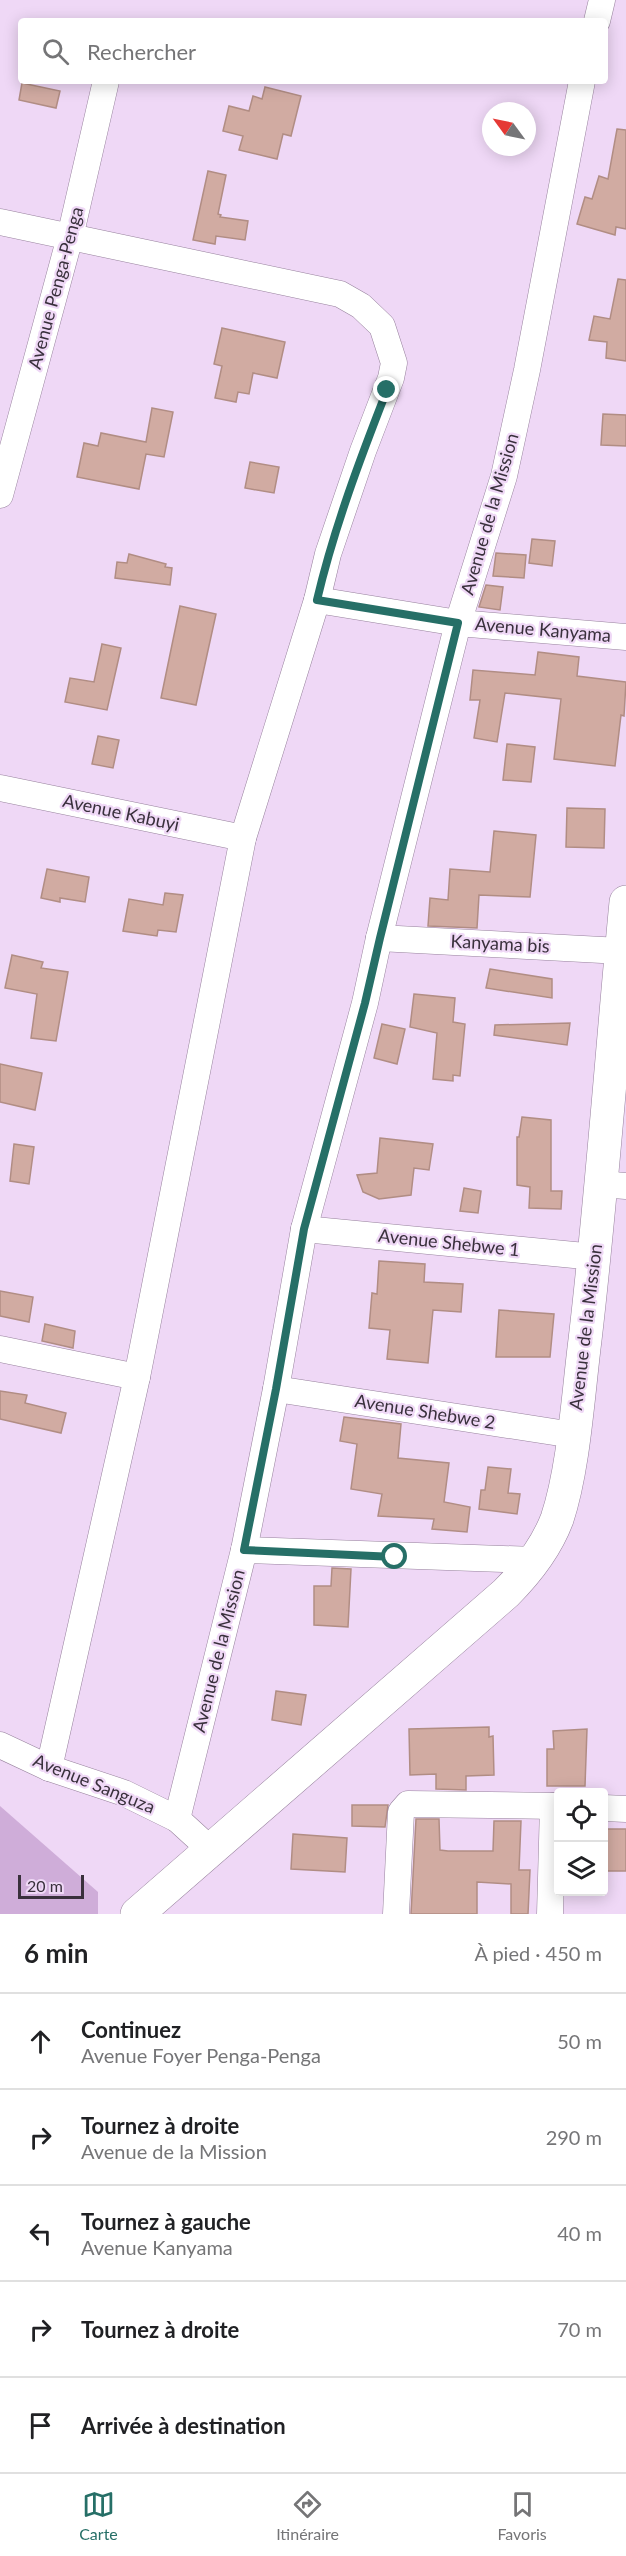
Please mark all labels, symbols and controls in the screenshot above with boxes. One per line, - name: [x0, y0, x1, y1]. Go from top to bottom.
- search box: [18, 18, 608, 84]
- icon: search: [39, 35, 72, 68]
- text: Rechercher: [87, 38, 196, 65]
- north arrow: [482, 102, 536, 156]
- street label: Avenue Penga-Penga: [23, 204, 87, 371]
- route end: [373, 376, 399, 402]
- street label: Avenue de la Mission: [455, 430, 523, 597]
- street label: Avenue Kanyama: [474, 612, 612, 646]
- street label: Avenue Kabuyi: [61, 789, 182, 835]
- street label: Kanyama bis: [450, 929, 550, 957]
- street label: Avenue Shebwe 1: [377, 1224, 521, 1260]
- street label: Avenue de la Mission: [564, 1243, 606, 1411]
- street label: Avenue Shebwe 2: [353, 1389, 497, 1433]
- route start: [381, 1543, 407, 1569]
- street label: Avenue de la Mission: [187, 1567, 249, 1735]
- street label: Avenue Sanguza: [30, 1749, 158, 1817]
- map controls: [554, 1788, 608, 1896]
- button: locate: [554, 1788, 608, 1842]
- button: layers: [554, 1842, 608, 1896]
- scale bar: [18, 1872, 84, 1900]
- text: 20 m: [27, 1876, 63, 1895]
- text: 6 min: [24, 1937, 88, 1969]
- text: À pied · 450 m: [474, 1941, 602, 1965]
- text: Continuez: [81, 2016, 181, 2043]
- icon: ahead: [24, 2025, 57, 2058]
- text: 50 m: [557, 2029, 602, 2053]
- text: Avenue Foyer Penga-Penga: [81, 2043, 321, 2067]
- text: Tournez à droite: [81, 2112, 239, 2139]
- icon: right: [24, 2121, 57, 2154]
- text: 290 m: [546, 2125, 602, 2149]
- text: Avenue de la Mission: [81, 2139, 267, 2163]
- text: Tournez à gauche: [81, 2208, 251, 2235]
- icon: left: [24, 2217, 57, 2250]
- text: 40 m: [557, 2221, 602, 2245]
- text: Avenue Kanyama: [81, 2235, 233, 2259]
- icon: right: [24, 2313, 57, 2346]
- text: Tournez à droite: [81, 2316, 239, 2343]
- text: 70 m: [557, 2317, 602, 2341]
- icon: arrive: [24, 2409, 57, 2442]
- text: Arrivée à destination: [81, 2412, 286, 2439]
- tab: Carte: [79, 2488, 118, 2543]
- tab: Itinéraire: [276, 2488, 339, 2543]
- tab: Favoris: [497, 2488, 547, 2543]

